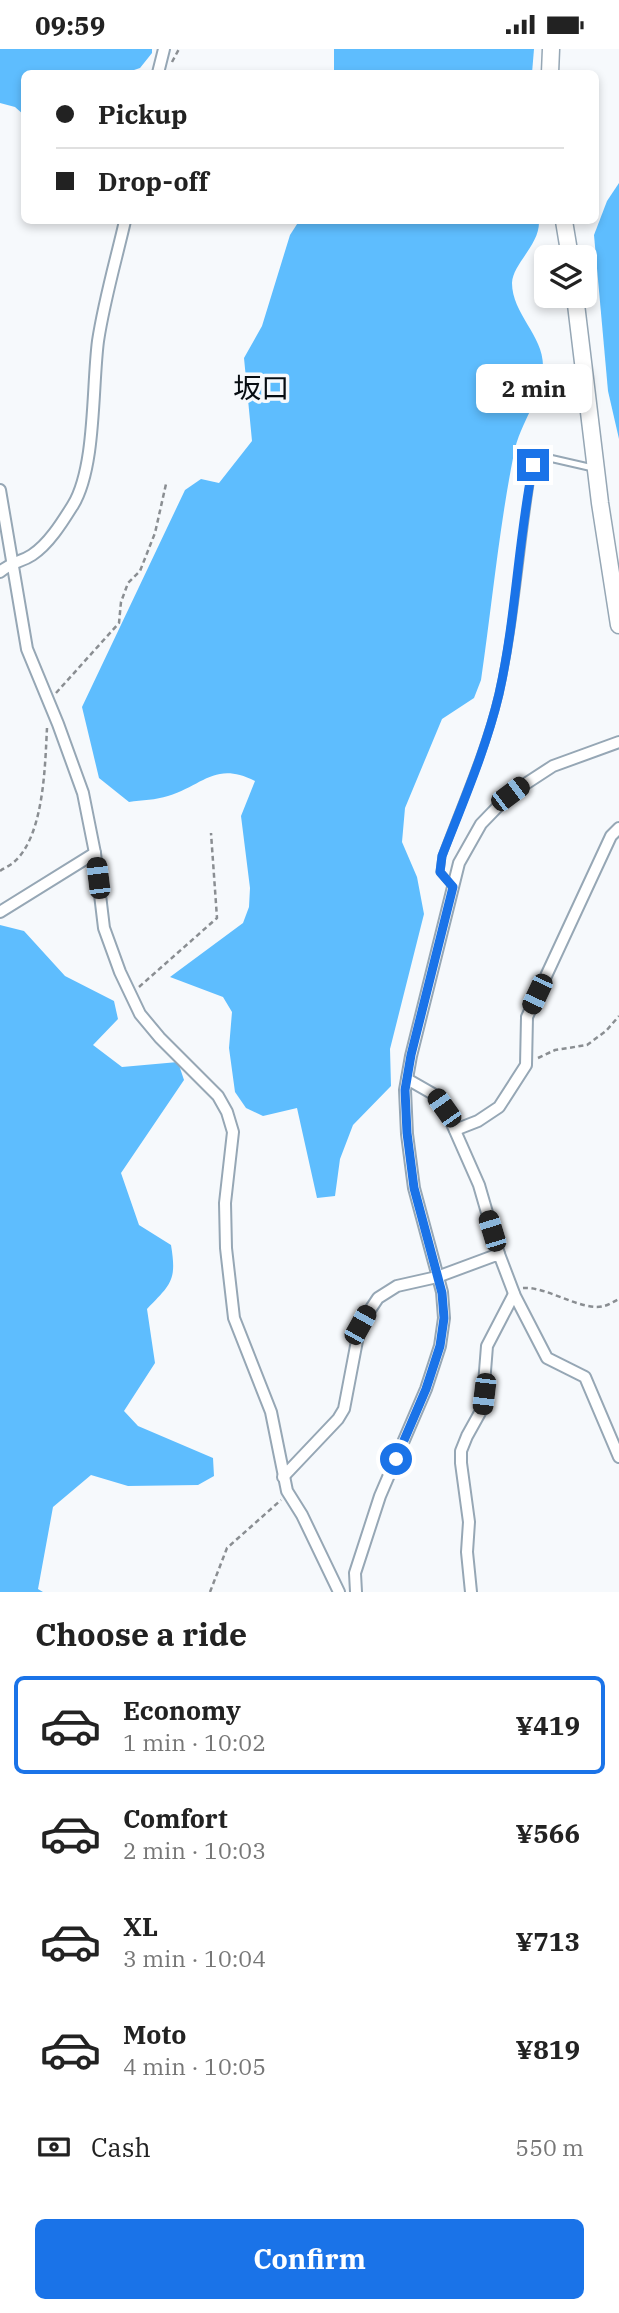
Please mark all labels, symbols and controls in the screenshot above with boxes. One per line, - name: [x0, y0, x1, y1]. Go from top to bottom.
- text: 09:59: [35, 8, 105, 42]
- text: Pickup: [98, 97, 188, 131]
- text: Drop-off: [98, 164, 209, 198]
- map controls: [534, 245, 597, 308]
- button: layers: [534, 245, 597, 308]
- callout: 2 min: [475, 363, 591, 413]
- district label: 坂口: [233, 369, 289, 406]
- text: 2 min: [502, 373, 566, 403]
- route end: [517, 449, 549, 481]
- car: [487, 773, 534, 815]
- car: [86, 856, 111, 900]
- car: [519, 971, 556, 1017]
- car: [424, 1085, 465, 1131]
- car: [476, 1208, 509, 1254]
- car: [341, 1302, 380, 1348]
- car: [472, 1372, 497, 1416]
- route start: [380, 1443, 412, 1475]
- text: Choose a ride: [35, 1613, 247, 1655]
- text: Economy: [123, 1693, 241, 1727]
- icon: car: [39, 1694, 102, 1757]
- text: ¥419: [515, 1708, 580, 1742]
- text: 1 min · 10:02: [123, 1727, 266, 1757]
- text: Comfort: [123, 1801, 228, 1835]
- icon: car: [39, 1802, 102, 1865]
- text: ¥566: [515, 1816, 580, 1850]
- text: 2 min · 10:03: [123, 1835, 266, 1865]
- text: XL: [123, 1909, 158, 1943]
- icon: car: [39, 1910, 102, 1973]
- text: ¥713: [515, 1924, 580, 1958]
- text: 3 min · 10:04: [123, 1943, 266, 1973]
- text: Moto: [123, 2017, 186, 2051]
- icon: car: [39, 2018, 102, 2081]
- text: ¥819: [515, 2032, 580, 2066]
- text: 4 min · 10:05: [123, 2051, 266, 2081]
- icon: cash: [35, 2128, 73, 2166]
- text: Cash: [91, 2130, 151, 2164]
- text: 550 m: [515, 2132, 584, 2162]
- button: Confirm: [35, 2219, 584, 2299]

